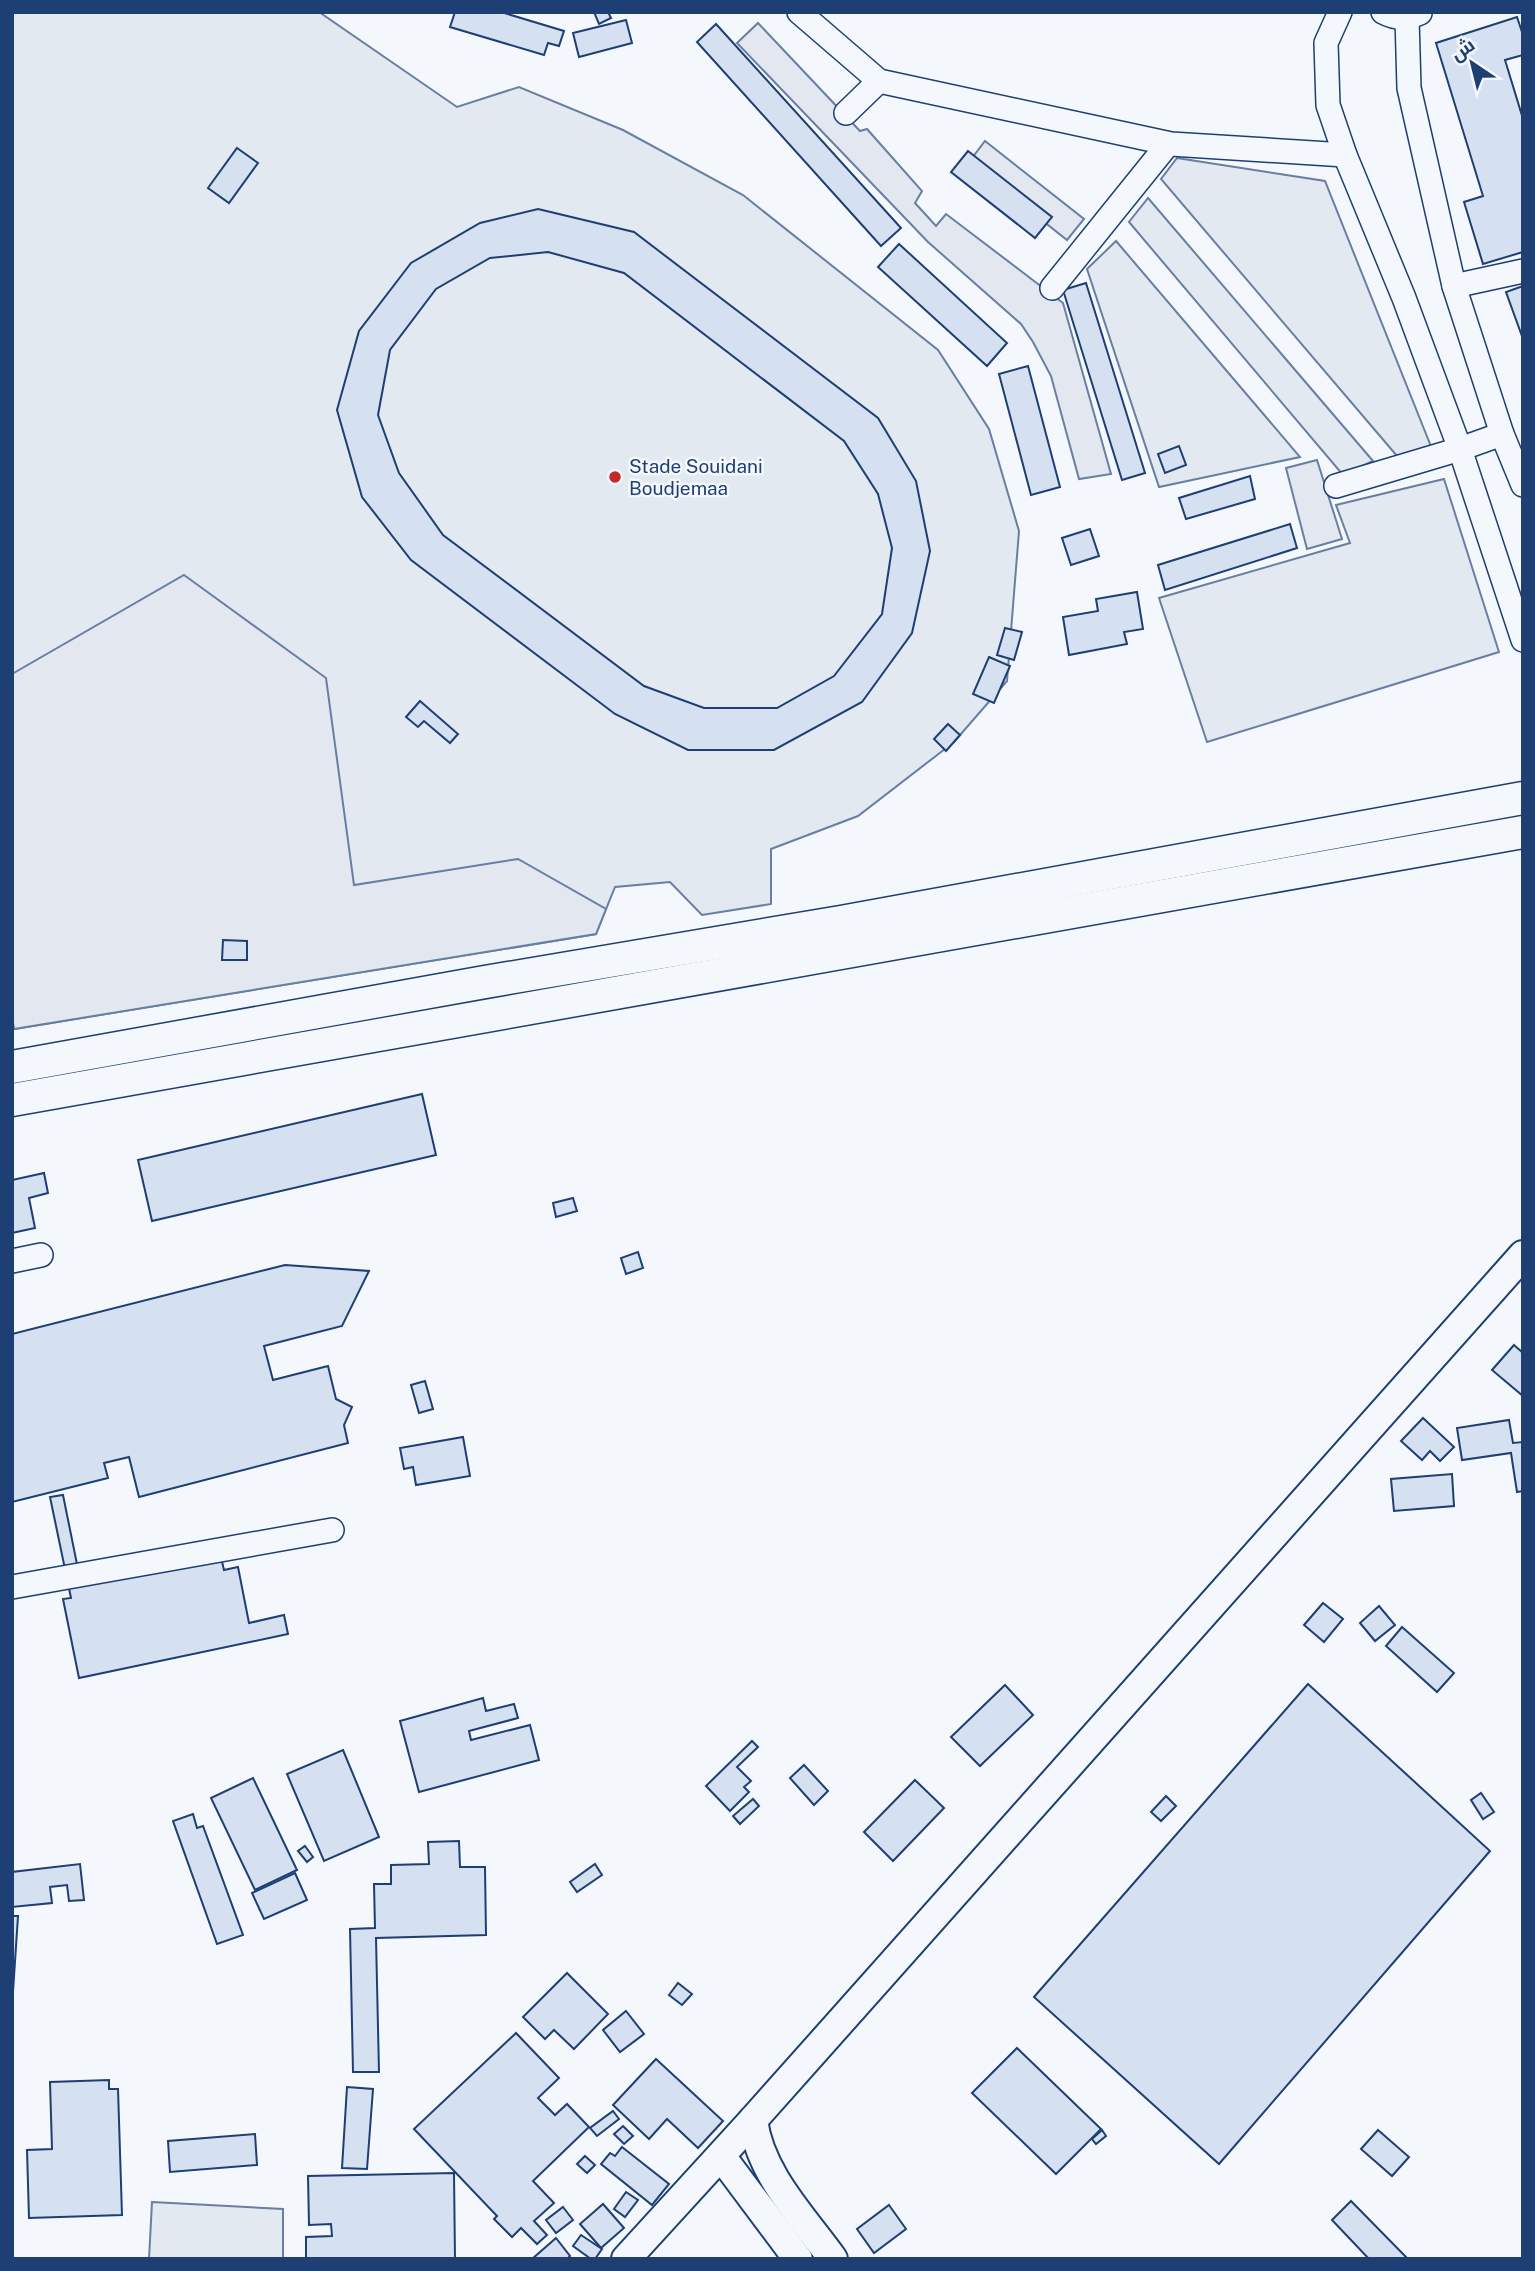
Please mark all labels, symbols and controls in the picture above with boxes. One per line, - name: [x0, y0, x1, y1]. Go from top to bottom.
- north arrow: [1437, 28, 1507, 98]
- text: ش: [1446, 33, 1479, 66]
- place label: Stade Souidani Boudjemaa: [629, 455, 763, 499]
- marker: Stade Souidani Boudjemaa: [607, 469, 623, 485]

